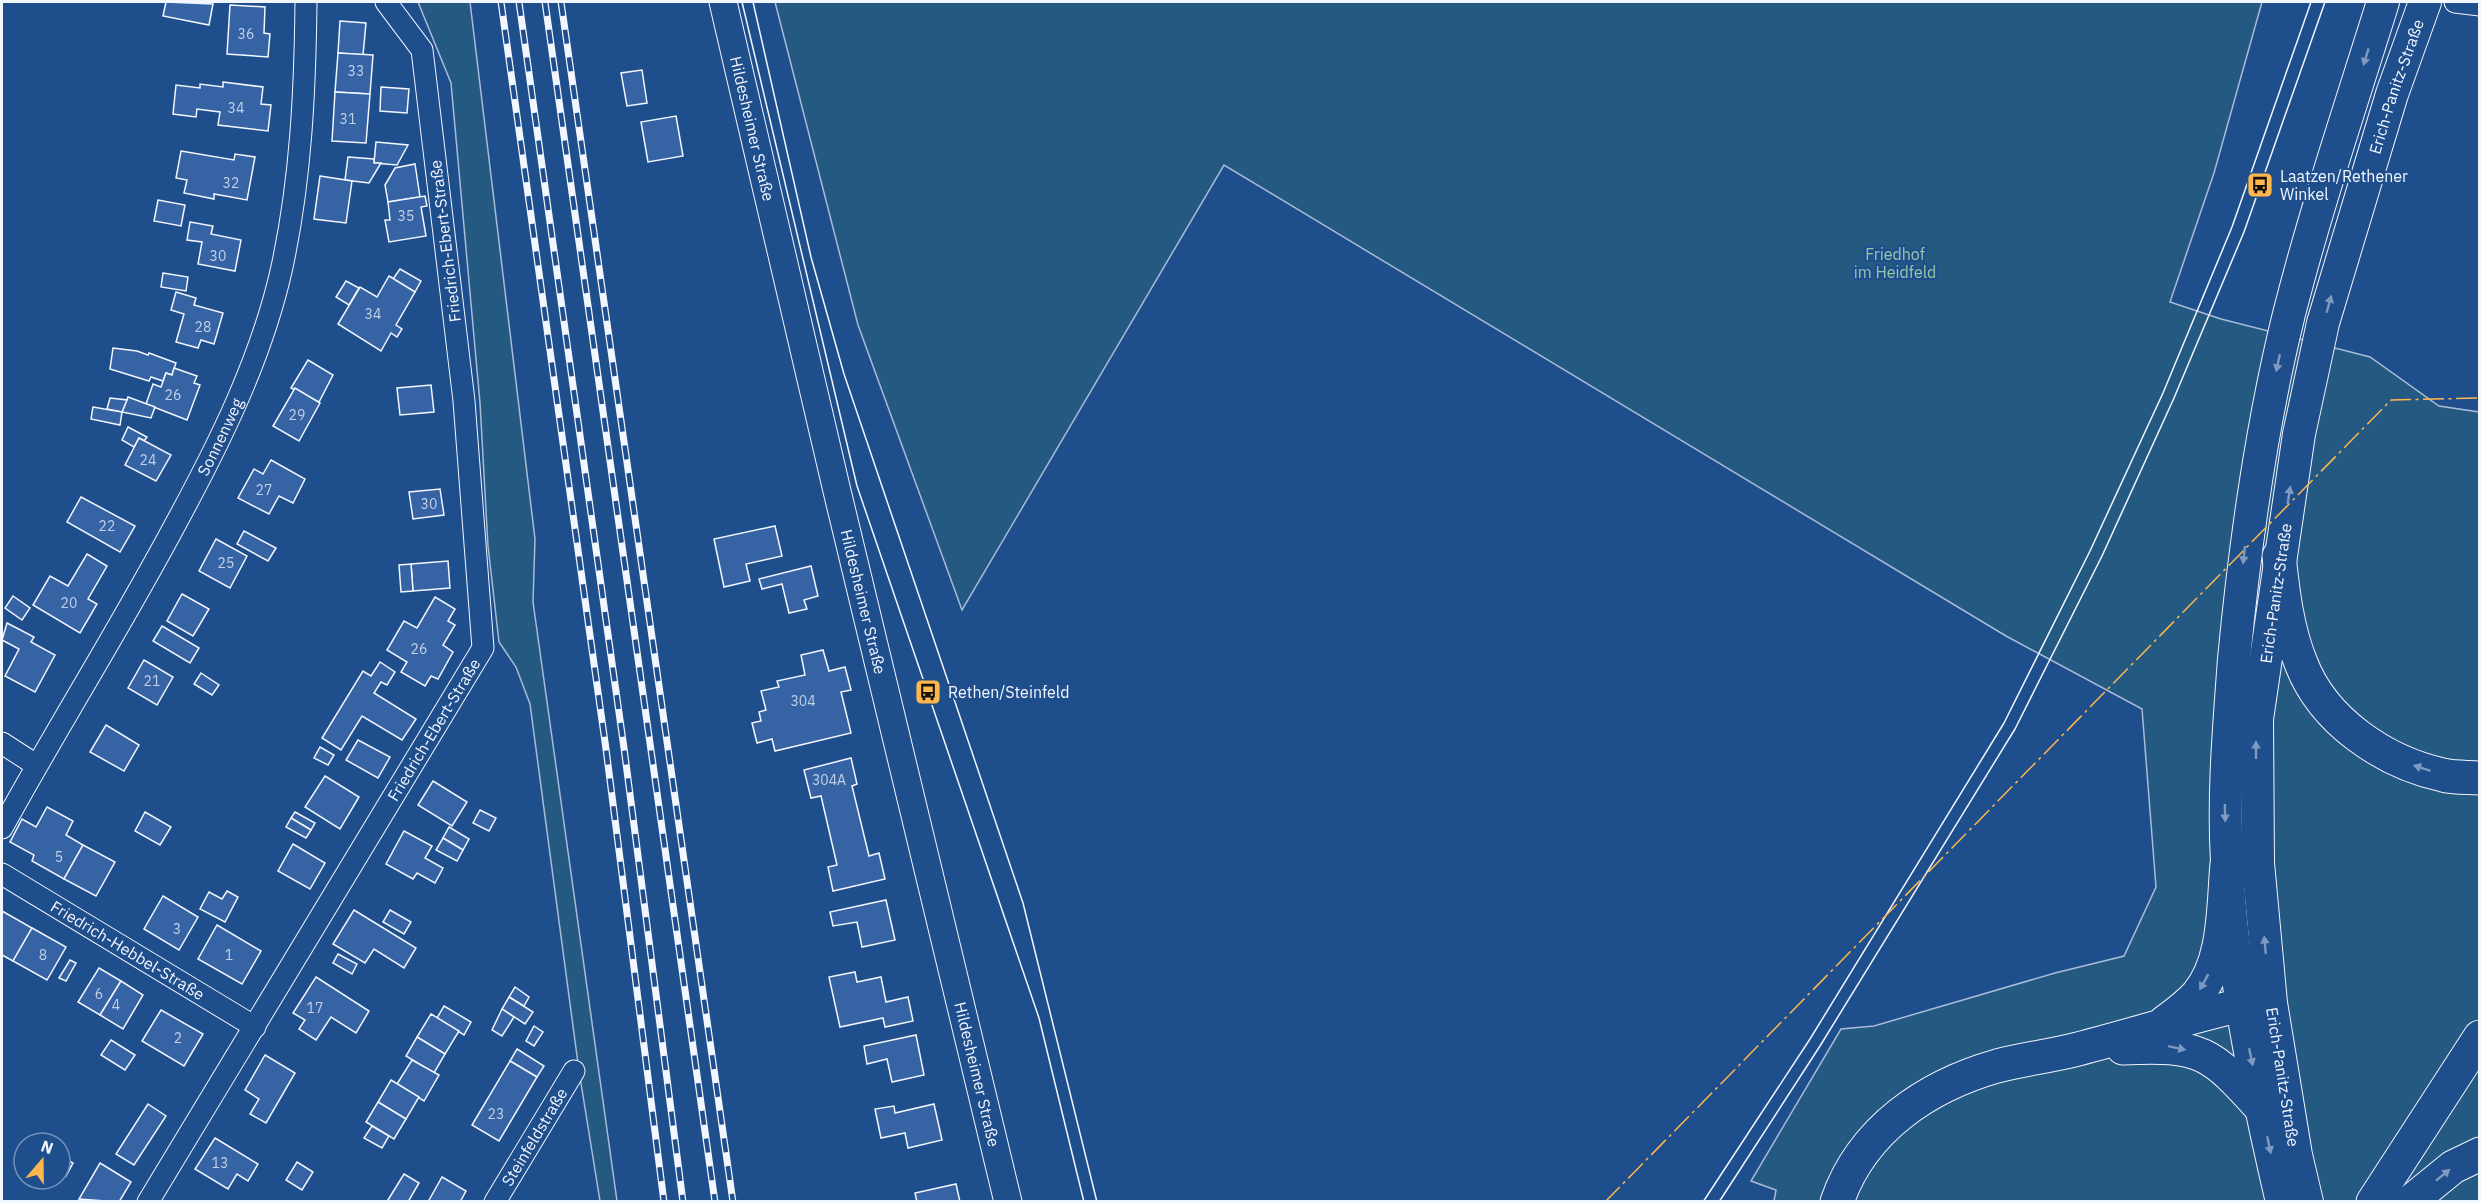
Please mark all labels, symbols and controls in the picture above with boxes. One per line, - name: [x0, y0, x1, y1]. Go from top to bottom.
- street label: Erich-Panitz-Straße: [2364, 16, 2428, 157]
- house number: 36: [238, 25, 254, 43]
- one-way arrow: [2361, 48, 2370, 66]
- street label: Hildesheimer Straße: [726, 54, 779, 203]
- house number: 33: [348, 62, 364, 80]
- house number: 34: [228, 99, 244, 117]
- house number: 31: [340, 110, 356, 128]
- street label: Friedrich-Ebert-Straße: [425, 159, 465, 323]
- place label: Laatzen/Rethener Winkel: [2280, 166, 2408, 204]
- bus stop icon: Laatzen/Rethener Winkel: [2245, 170, 2275, 200]
- house number: 32: [223, 174, 239, 192]
- house number: 35: [398, 207, 414, 225]
- park label: Friedhof im Heidfeld: [1854, 244, 1936, 282]
- house number: 30: [210, 247, 226, 265]
- one-way arrow: [2325, 295, 2334, 313]
- house number: 34: [365, 305, 381, 323]
- house number: 28: [195, 318, 211, 336]
- one-way arrow: [2273, 354, 2283, 373]
- house number: 26: [165, 386, 181, 404]
- street label: Sonnenweg: [193, 394, 247, 479]
- house number: 29: [289, 406, 305, 424]
- house number: 24: [140, 451, 156, 469]
- house number: 27: [256, 481, 272, 499]
- one-way arrow: [2285, 485, 2294, 504]
- house number: 30: [421, 495, 437, 513]
- house number: 22: [99, 517, 115, 535]
- street label: Erich-Panitz-Straße: [2255, 522, 2296, 665]
- street label: Hildesheimer Straße: [837, 527, 891, 676]
- one-way arrow: [2239, 546, 2249, 565]
- house number: 25: [218, 554, 234, 572]
- house number: 20: [61, 594, 77, 612]
- house number: 26: [411, 640, 427, 658]
- street label: Friedrich-Ebert-Straße: [383, 655, 484, 805]
- house number: 21: [144, 672, 160, 690]
- bus stop icon: Rethen/Steinfeld: [913, 677, 943, 707]
- place label: Rethen/Steinfeld: [948, 682, 1070, 702]
- house number: 304: [790, 692, 816, 710]
- one-way arrow: [2252, 741, 2261, 760]
- one-way arrow: [2413, 763, 2431, 773]
- house number: 304A: [812, 771, 846, 789]
- one-way arrow: [2221, 803, 2230, 822]
- house number: 5: [55, 848, 63, 866]
- street label: Friedrich-Hebbel-Straße: [47, 896, 208, 1004]
- house number: 3: [173, 920, 181, 938]
- one-way arrow: [2260, 935, 2270, 954]
- house number: 8: [39, 946, 47, 964]
- house number: 1: [225, 946, 233, 964]
- one-way arrow: [2199, 974, 2209, 991]
- house number: 6: [95, 985, 103, 1003]
- house number: 4: [112, 996, 120, 1014]
- house number: 17: [307, 999, 323, 1017]
- street label: Hildesheimer Straße: [950, 1000, 1004, 1149]
- street label: Erich-Panitz-Straße: [2262, 1006, 2304, 1148]
- house number: 2: [174, 1029, 182, 1047]
- one-way arrow: [2168, 1044, 2187, 1053]
- one-way arrow: [2247, 1048, 2256, 1067]
- street label: Steinfeldstraße: [497, 1084, 572, 1190]
- house number: 23: [488, 1105, 504, 1123]
- north arrow: [12, 1131, 72, 1191]
- text: N: [38, 1136, 56, 1158]
- one-way arrow: [2265, 1136, 2275, 1154]
- house number: 13: [212, 1154, 228, 1172]
- one-way arrow: [2435, 1168, 2451, 1181]

